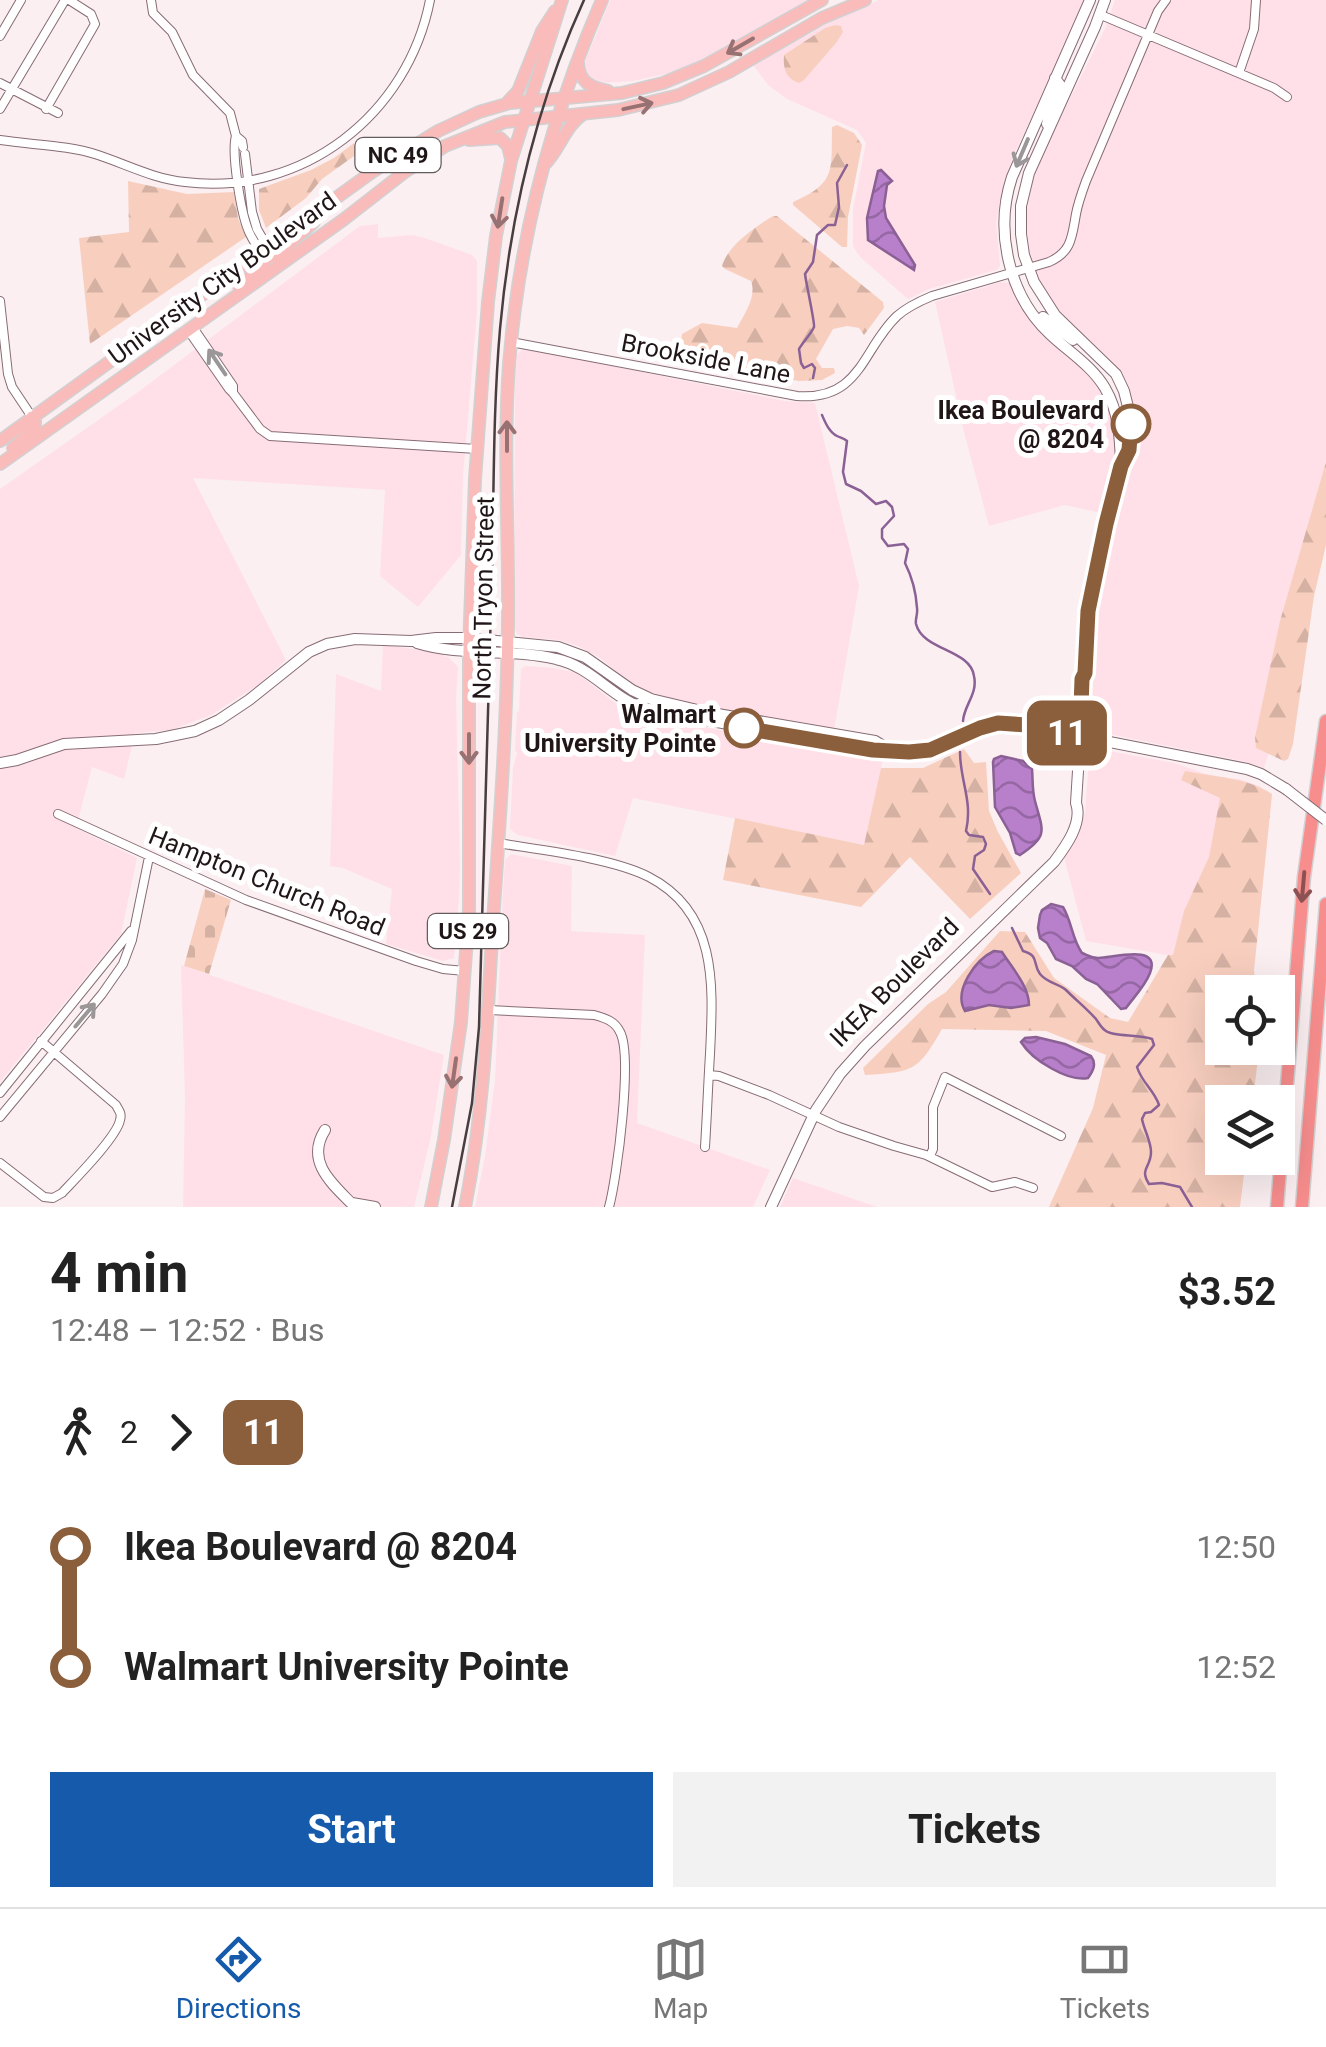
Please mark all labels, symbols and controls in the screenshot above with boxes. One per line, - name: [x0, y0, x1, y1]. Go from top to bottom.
- one-way arrow: [726, 37, 755, 57]
- one-way arrow: [621, 96, 653, 115]
- one-way arrow: [1011, 137, 1029, 168]
- road number: NC 49: [356, 138, 440, 172]
- street label: University City Boulevard: [103, 186, 342, 371]
- one-way arrow: [490, 196, 508, 229]
- street label: Brookside Lane: [619, 328, 793, 389]
- one-way arrow: [206, 349, 227, 377]
- place label: Ikea Boulevard @ 8204: [938, 396, 1104, 454]
- marker: Ikea Boulevard @ 8204: [1112, 405, 1150, 443]
- one-way arrow: [498, 420, 516, 452]
- street label: North Tryon Street: [467, 496, 500, 700]
- place label: Walmart University Pointe: [524, 700, 716, 758]
- line badge: 11: [1022, 700, 1112, 766]
- marker: Walmart University Pointe: [725, 709, 763, 747]
- text: 11: [1047, 713, 1087, 754]
- one-way arrow: [460, 732, 479, 764]
- street label: Hampton Church Road: [145, 821, 389, 942]
- one-way arrow: [1293, 870, 1312, 902]
- street label: IKEA Boulevard: [824, 912, 965, 1053]
- road number: US 29: [428, 914, 508, 948]
- map controls: [1205, 975, 1295, 1175]
- button: locate: [1205, 975, 1295, 1065]
- one-way arrow: [74, 1003, 96, 1029]
- one-way arrow: [444, 1056, 462, 1089]
- button: layers: [1205, 1085, 1295, 1175]
- text: 4 min: [50, 1241, 188, 1305]
- text: $3.52: [1178, 1270, 1276, 1314]
- text: 12:48 – 12:52 · Bus: [50, 1311, 325, 1349]
- icon: walk: [50, 1405, 105, 1460]
- icon: forward: [153, 1405, 208, 1460]
- text: 11: [243, 1412, 283, 1453]
- text: 2: [120, 1413, 138, 1451]
- text: Ikea Boulevard @ 8204: [124, 1525, 517, 1569]
- text: 12:50: [1196, 1528, 1276, 1566]
- text: Walmart University Pointe: [124, 1645, 569, 1689]
- text: 12:52: [1196, 1648, 1276, 1686]
- button: Start: [50, 1772, 653, 1887]
- button: Tickets: [673, 1772, 1276, 1887]
- tab: Directions: [176, 1932, 301, 2025]
- tab: Map: [653, 1932, 708, 2025]
- tab: Tickets: [1060, 1932, 1150, 2025]

